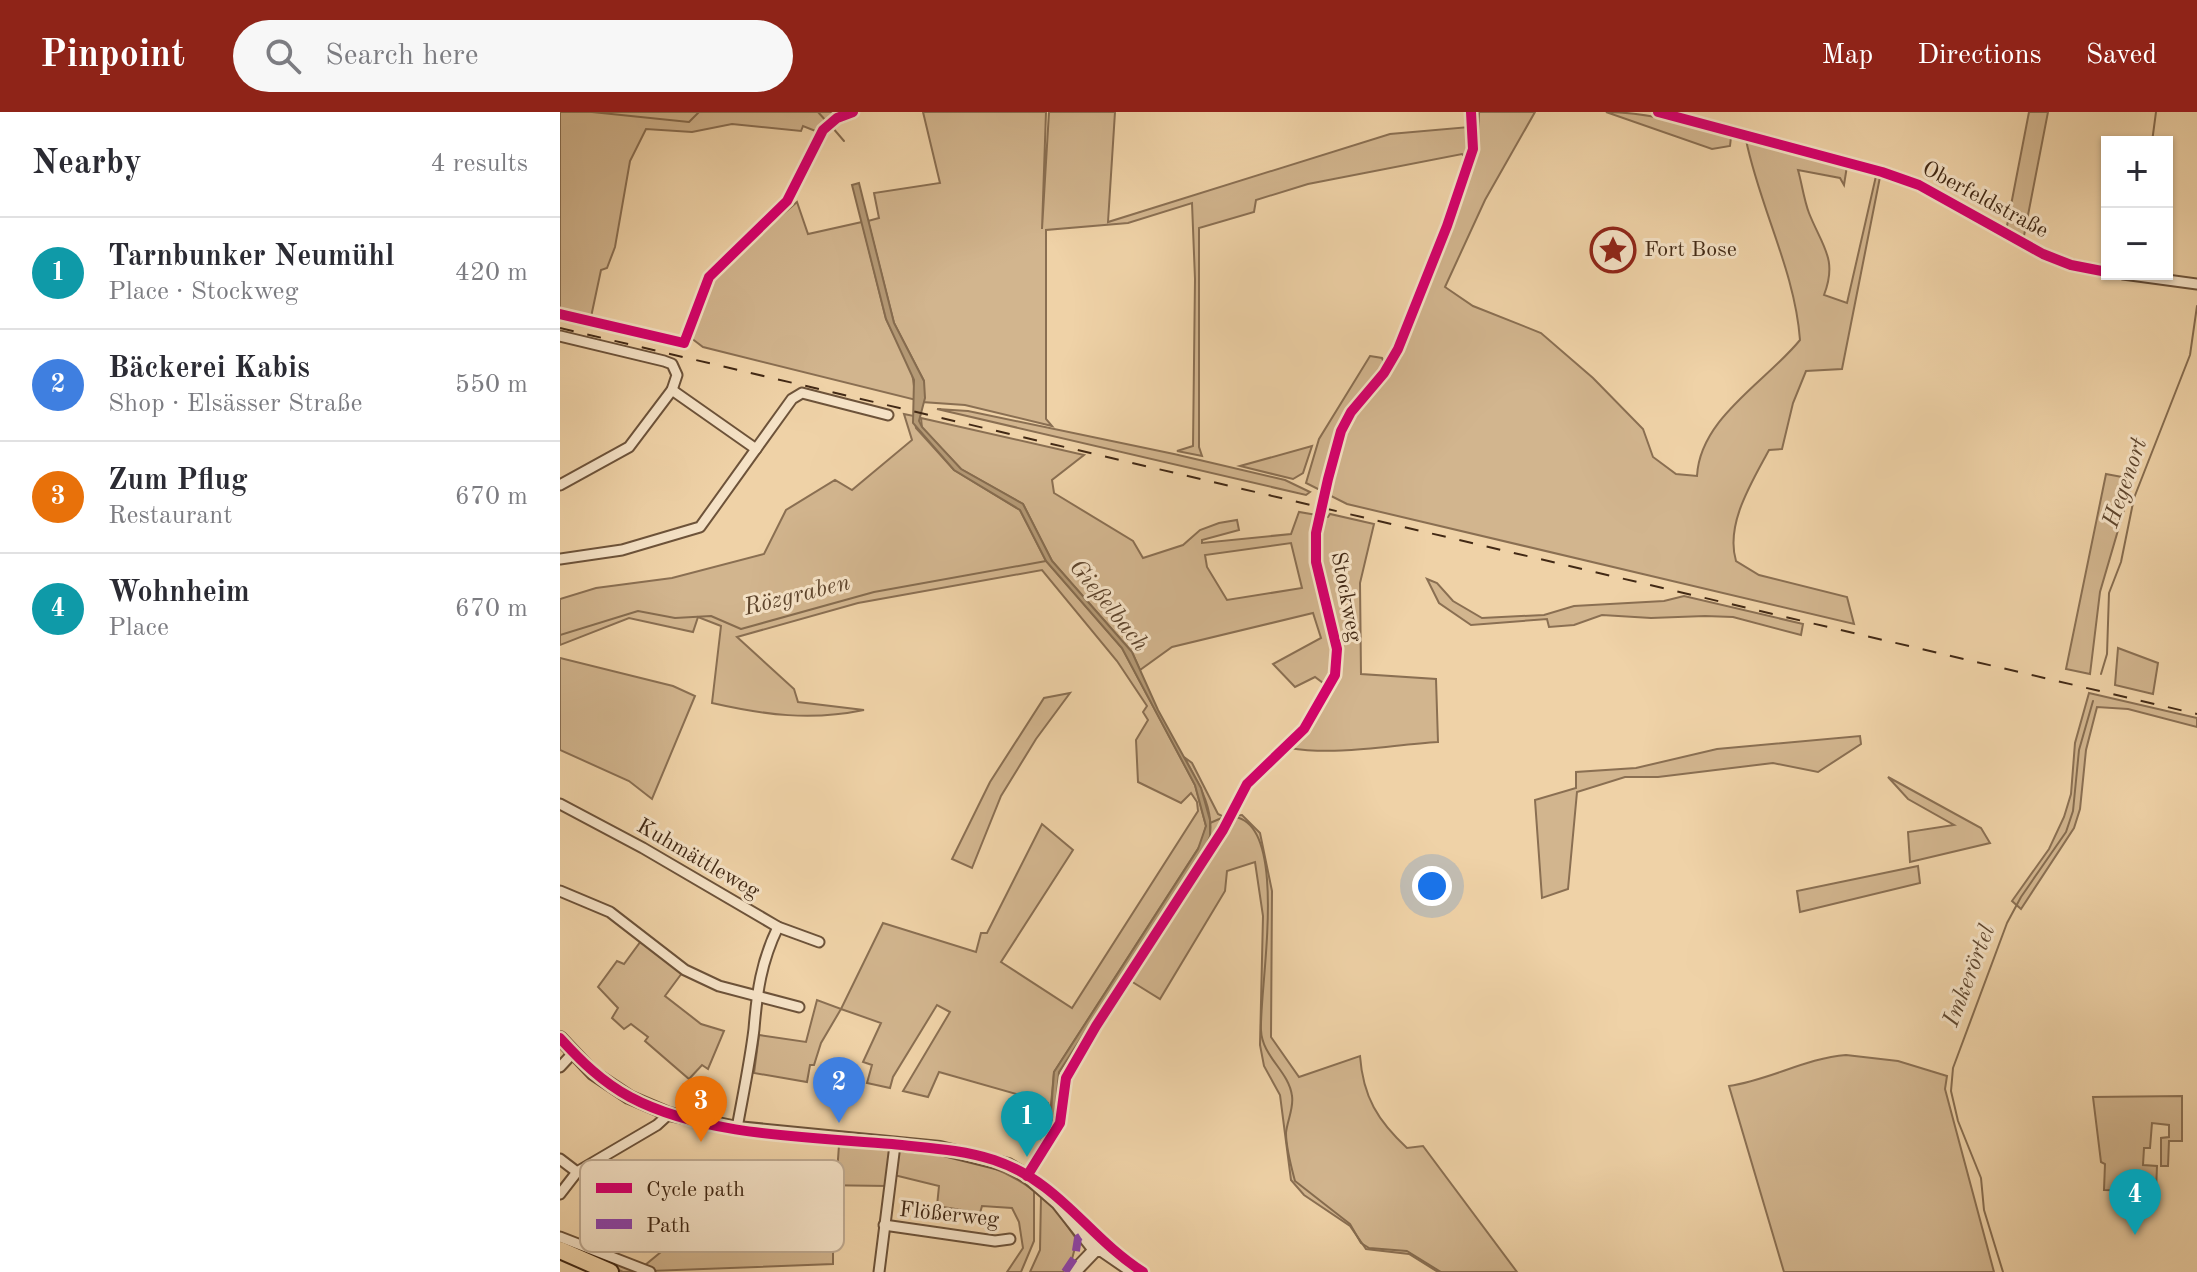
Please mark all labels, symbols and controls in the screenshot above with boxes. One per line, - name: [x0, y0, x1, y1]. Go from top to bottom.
- search box: [233, 20, 793, 92]
- icon: search: [261, 34, 305, 78]
- text: Pinpoint: [40, 37, 185, 75]
- text: Search here: [325, 41, 479, 71]
- text: Map: [1821, 42, 1873, 70]
- text: Directions: [1917, 42, 2042, 70]
- text: Saved: [2086, 42, 2157, 70]
- map controls: [2101, 136, 2173, 280]
- button: +: [2101, 136, 2173, 208]
- text: Nearby: [32, 147, 142, 181]
- text: 4 results: [430, 151, 528, 177]
- street label: Oberfeldstraße: [1918, 158, 2052, 242]
- button: −: [2101, 208, 2173, 280]
- place icon: Fort Bose: [1589, 226, 1637, 274]
- place label: Fort Bose: [1644, 239, 1737, 261]
- text: Tarnbunker Neumühl: [108, 242, 394, 272]
- text: 1: [50, 260, 66, 286]
- text: 420 m: [455, 260, 528, 286]
- text: Place · Stockweg: [108, 279, 299, 305]
- text: Bäckerei Kabis: [108, 354, 310, 384]
- text: 2: [50, 372, 66, 398]
- text: 550 m: [455, 372, 528, 398]
- text: Shop · Elsässer Straße: [108, 391, 362, 417]
- water label: Hegenort: [2099, 435, 2153, 532]
- text: Zum Pflug: [108, 466, 248, 496]
- text: 3: [50, 484, 66, 510]
- text: 670 m: [455, 484, 528, 510]
- text: Restaurant: [108, 503, 232, 529]
- street label: Stockweg: [1326, 550, 1366, 644]
- water label: Gießelbach: [1064, 555, 1152, 657]
- water label: Rözgraben: [740, 571, 853, 621]
- text: Wohnheim: [108, 578, 250, 608]
- text: 4: [50, 596, 66, 622]
- text: 670 m: [455, 596, 528, 622]
- text: Place: [108, 615, 169, 641]
- street label: Kuhmättleweg: [633, 815, 763, 903]
- your location: [1412, 866, 1452, 906]
- water label: Imkerörtel: [1939, 922, 2000, 1031]
- pin: 2: [813, 1057, 865, 1123]
- pin: 3: [675, 1076, 727, 1142]
- pin: 1: [1001, 1091, 1053, 1157]
- legend: [580, 1160, 844, 1252]
- pin: 4: [2109, 1169, 2161, 1235]
- text: Cycle path: [646, 1179, 745, 1201]
- street label: Flößerweg: [898, 1199, 1000, 1231]
- text: Path: [646, 1215, 691, 1237]

